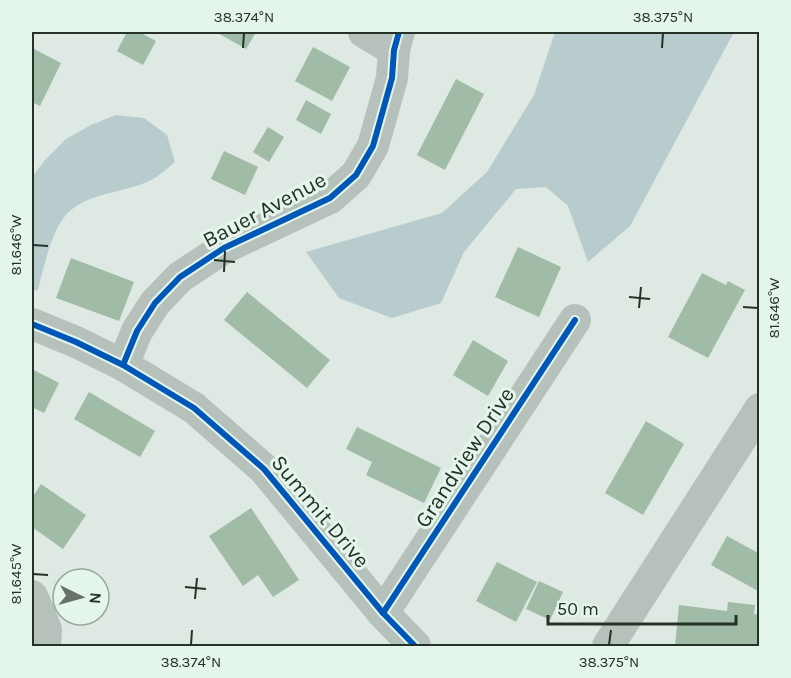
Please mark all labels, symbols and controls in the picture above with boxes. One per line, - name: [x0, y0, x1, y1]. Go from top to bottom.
- text: 38.374°N: [214, 8, 274, 26]
- text: 38.375°N: [633, 8, 693, 26]
- street label: Bauer Avenue: [198, 166, 331, 253]
- text: 81.646°W: [7, 214, 25, 275]
- text: 81.646°W: [765, 277, 783, 338]
- street label: Grandview Drive: [410, 383, 520, 533]
- street label: Summit Drive: [266, 450, 375, 573]
- text: 81.645°W: [7, 543, 25, 604]
- north arrow: [51, 567, 111, 627]
- scale bar: [548, 588, 736, 626]
- text: N: [85, 592, 105, 605]
- text: 50 m: [557, 598, 599, 620]
- text: 38.374°N: [161, 653, 221, 671]
- text: 38.375°N: [579, 653, 639, 671]

